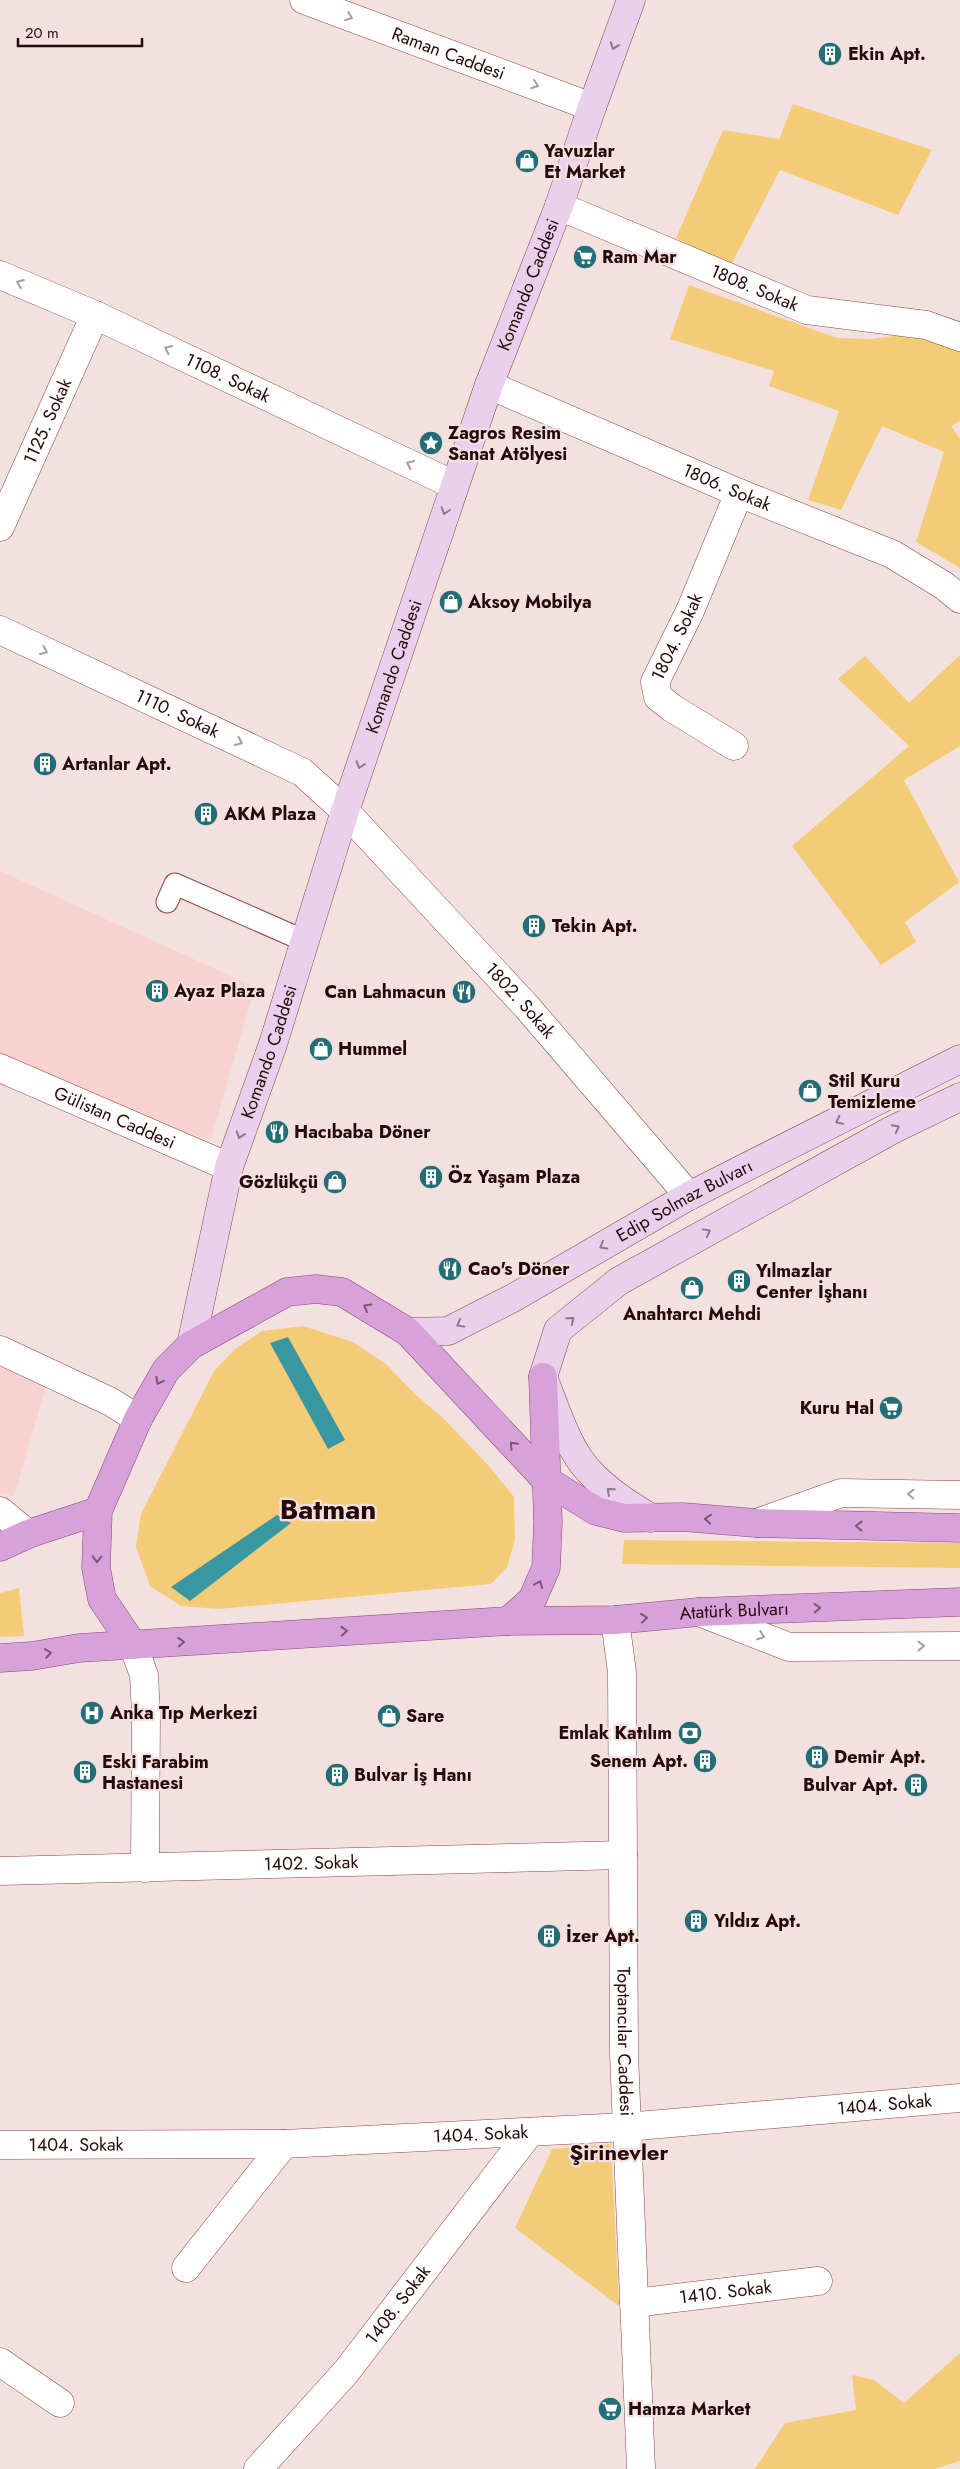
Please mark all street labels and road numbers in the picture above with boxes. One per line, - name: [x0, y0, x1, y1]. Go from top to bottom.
- street label: Raman Caddesi: [388, 21, 509, 87]
- street label: Komando Caddesi: [491, 215, 566, 354]
- street label: 1808. Sokak: [706, 258, 803, 318]
- street label: 1108. Sokak: [181, 347, 275, 409]
- street label: 1125. Sokak: [17, 374, 78, 468]
- street label: 1806. Sokak: [678, 457, 775, 518]
- street label: 1804. Sokak: [645, 589, 709, 685]
- street label: Komando Caddesi: [359, 596, 429, 737]
- street label: 1110. Sokak: [131, 682, 224, 744]
- street label: 1802. Sokak: [479, 957, 562, 1044]
- street label: Komando Caddesi: [234, 982, 304, 1122]
- street label: Gülistan Caddesi: [50, 1080, 180, 1155]
- street label: Edip Solmaz Bulvarı: [611, 1153, 757, 1249]
- street label: Atatürk Bulvarı: [678, 1596, 789, 1627]
- street label: 1402. Sokak: [263, 1849, 359, 1877]
- street label: Toptancılar Caddesi: [611, 1967, 640, 2117]
- street label: 1404. Sokak: [836, 2087, 933, 2122]
- street label: 1404. Sokak: [433, 2119, 529, 2150]
- street label: 1404. Sokak: [28, 2132, 124, 2158]
- street label: 1408. Sokak: [359, 2259, 437, 2350]
- street label: 1410. Sokak: [678, 2274, 773, 2310]

